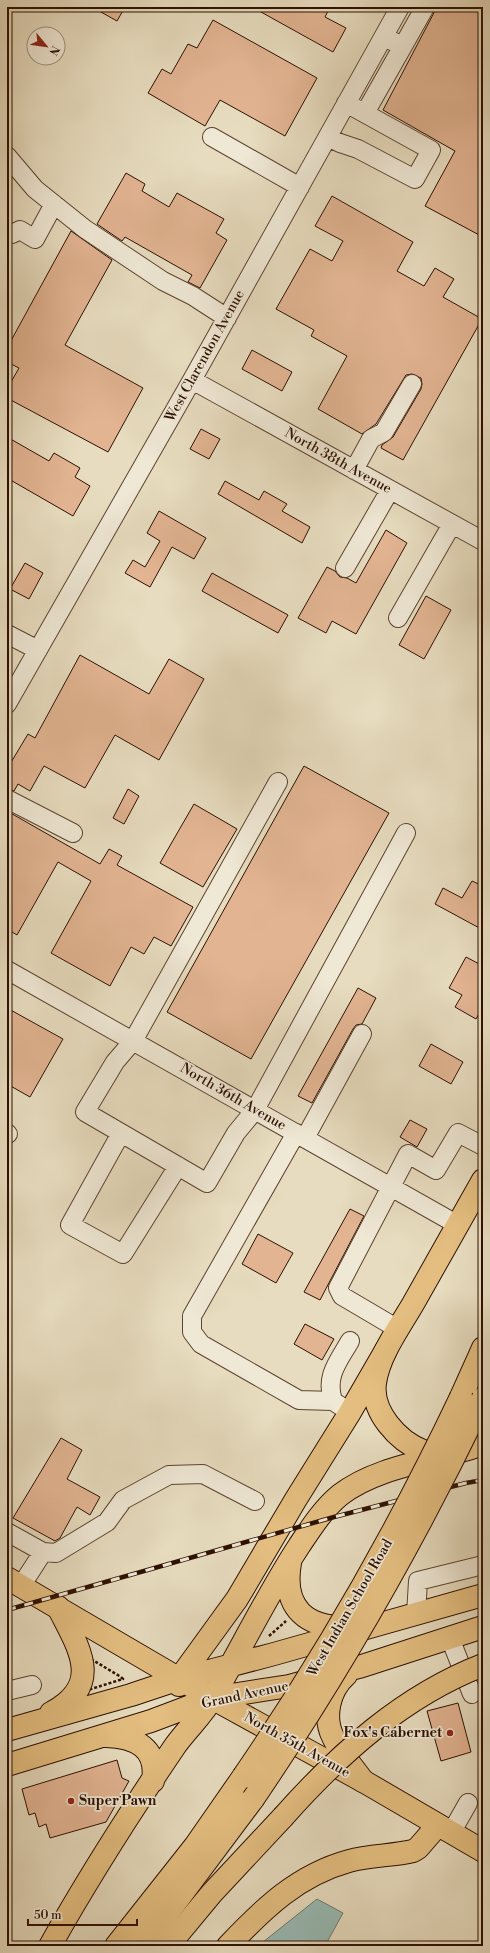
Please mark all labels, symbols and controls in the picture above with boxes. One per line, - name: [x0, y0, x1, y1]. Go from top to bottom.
- north arrow: [26, 26, 66, 66]
- text: N: [45, 43, 62, 58]
- street label: West Clarendon Avenue: [161, 287, 249, 426]
- street label: North 38th Avenue: [281, 424, 395, 498]
- street label: North 36th Avenue: [177, 1059, 289, 1135]
- street label: West Indian School Road: [303, 1536, 397, 1681]
- street label: Grand Avenue: [200, 1677, 290, 1713]
- street label: North 35th Avenue: [241, 1708, 353, 1782]
- place label: Fox's Cabernet: [344, 1724, 443, 1742]
- marker: Fox's Cabernet: [445, 1728, 455, 1738]
- place label: Super Pawn: [79, 1792, 157, 1810]
- marker: Super Pawn: [66, 1796, 76, 1806]
- scale bar: [28, 1901, 137, 1927]
- text: 50 m: [34, 1908, 62, 1923]

